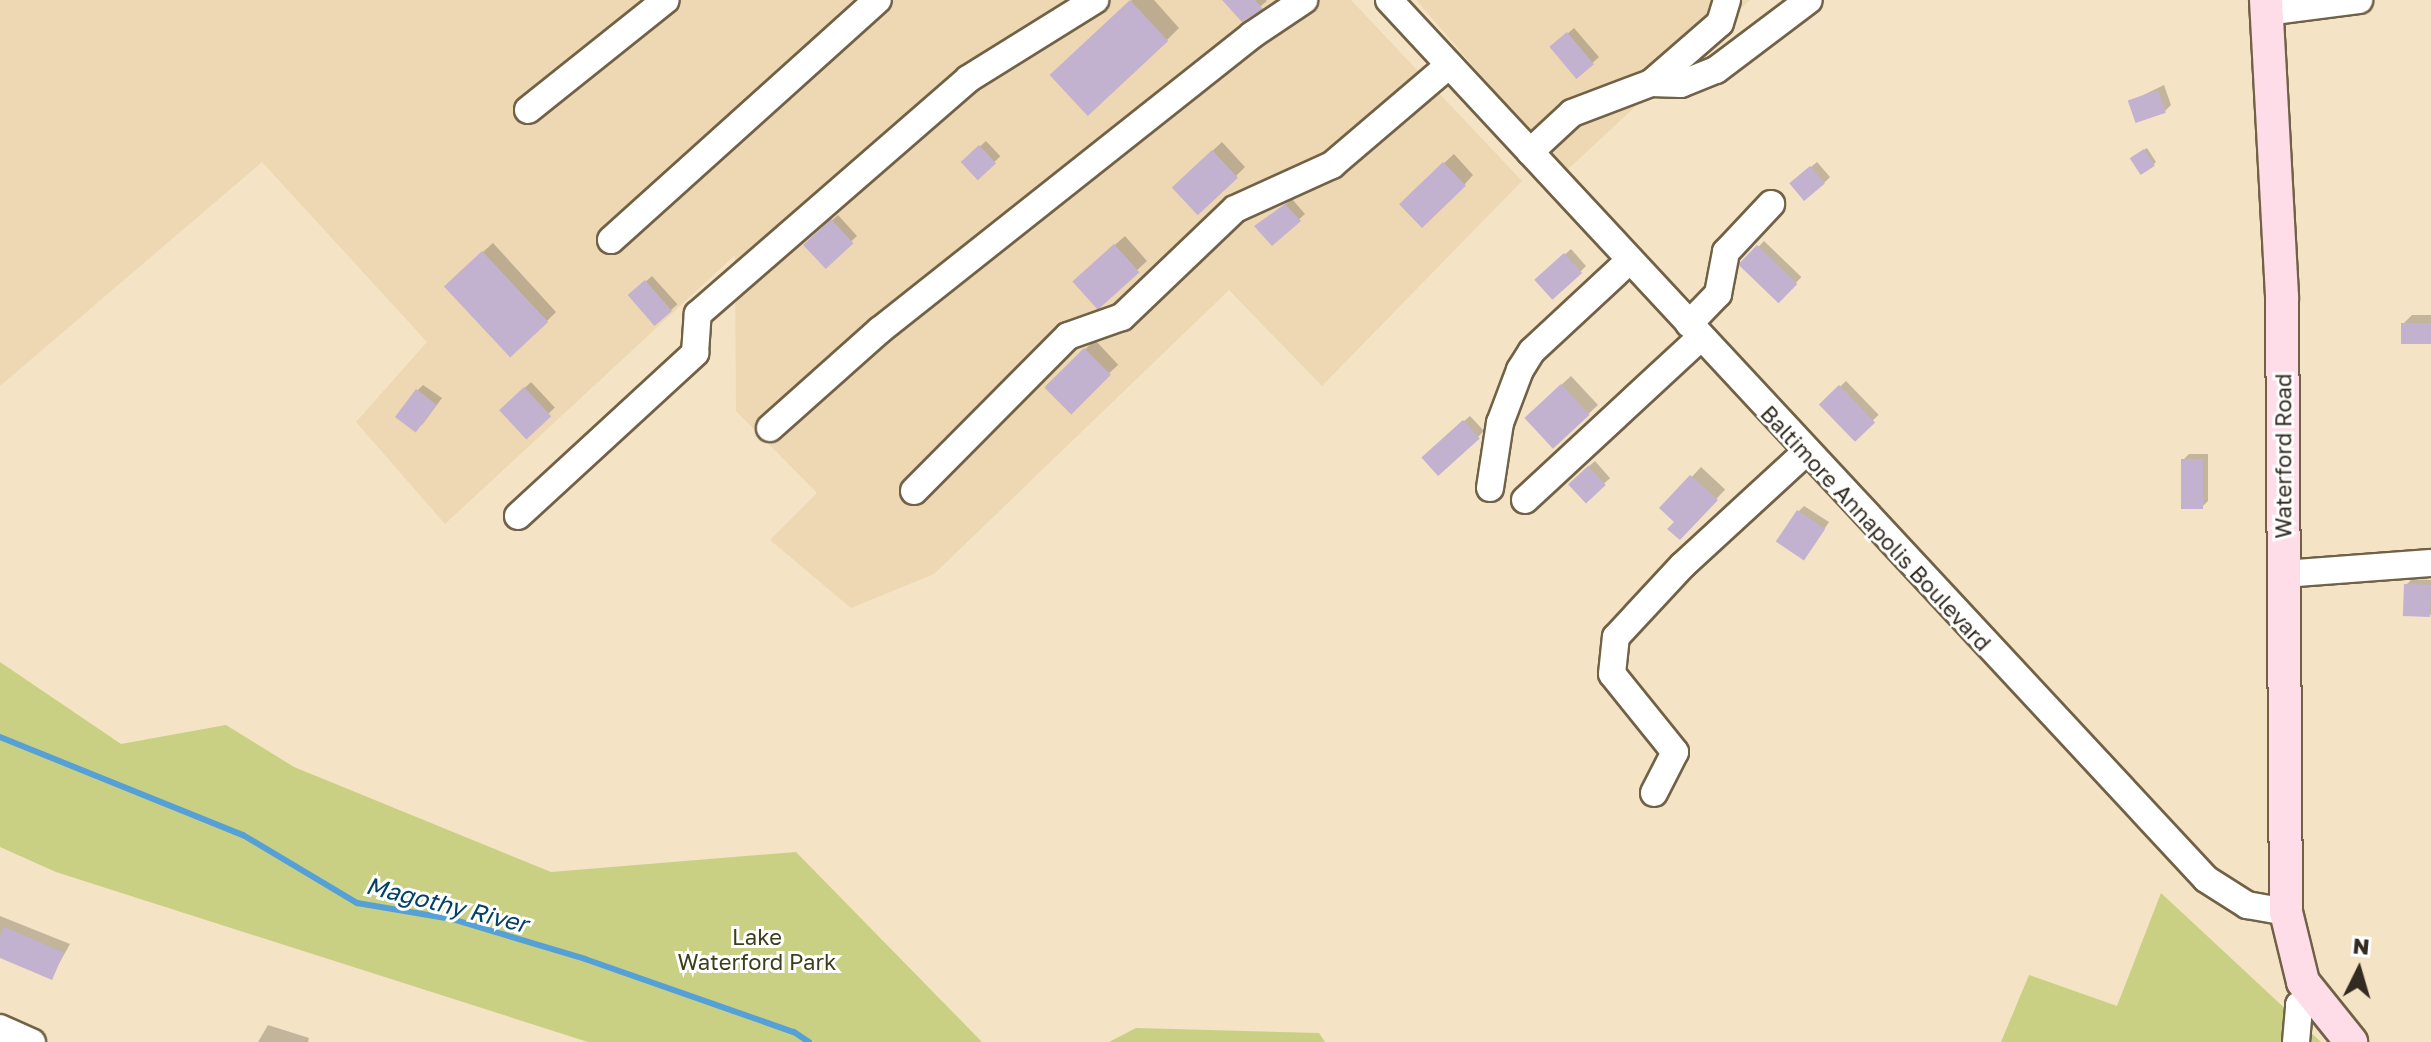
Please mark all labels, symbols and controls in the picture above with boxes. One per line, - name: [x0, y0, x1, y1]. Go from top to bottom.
- street label: Waterford Road: [2270, 373, 2296, 539]
- street label: Baltimore Annapolis Boulevard: [1755, 400, 1997, 656]
- water label: Magothy River: [363, 870, 531, 938]
- park label: Lake Waterford Park: [677, 923, 837, 974]
- north arrow: [2319, 930, 2399, 1010]
- text: N: [2352, 931, 2371, 960]

